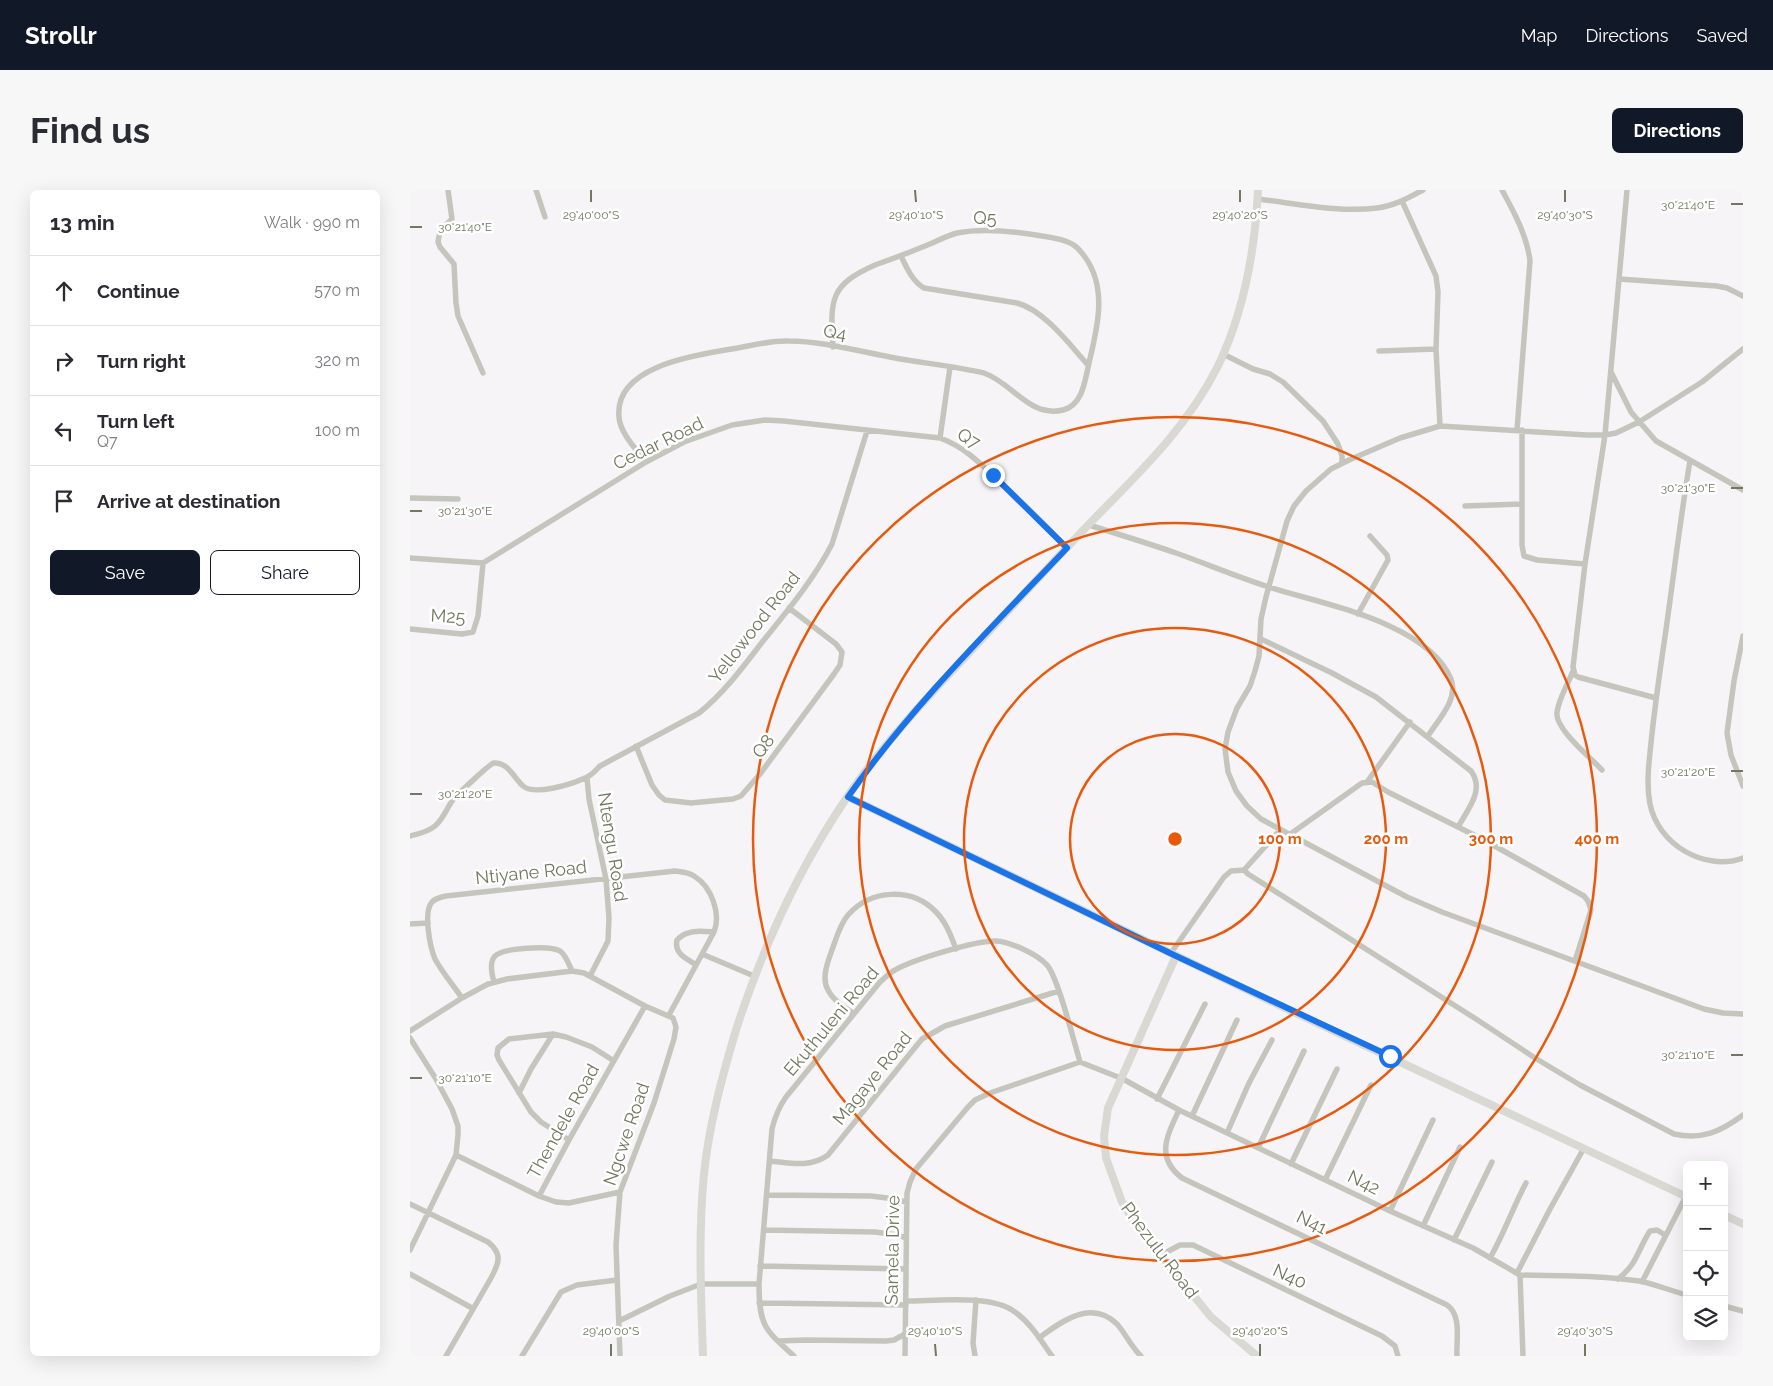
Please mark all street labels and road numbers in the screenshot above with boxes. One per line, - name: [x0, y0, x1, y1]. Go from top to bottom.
- street label: Q5: [973, 207, 997, 228]
- street label: Q4: [822, 320, 848, 344]
- street label: Cedar Road: [610, 412, 706, 474]
- street label: Q7: [954, 423, 985, 453]
- street label: Yellowood Road: [704, 567, 804, 687]
- street label: M25: [430, 605, 466, 627]
- street label: Q8: [747, 730, 779, 762]
- street label: Ntengu Road: [594, 791, 632, 903]
- street label: Ntiyane Road: [474, 856, 588, 888]
- street label: Ekuthuleni Road: [779, 962, 883, 1080]
- street label: Magaye Road: [828, 1027, 916, 1129]
- street label: Thendele Road: [523, 1060, 603, 1182]
- street label: Ngcwe Road: [599, 1080, 653, 1188]
- street label: N42: [1345, 1165, 1383, 1199]
- street label: Samela Drive: [881, 1194, 903, 1305]
- street label: Phezulu Road: [1117, 1198, 1203, 1302]
- street label: N41: [1293, 1206, 1331, 1238]
- street label: N40: [1270, 1259, 1310, 1293]

